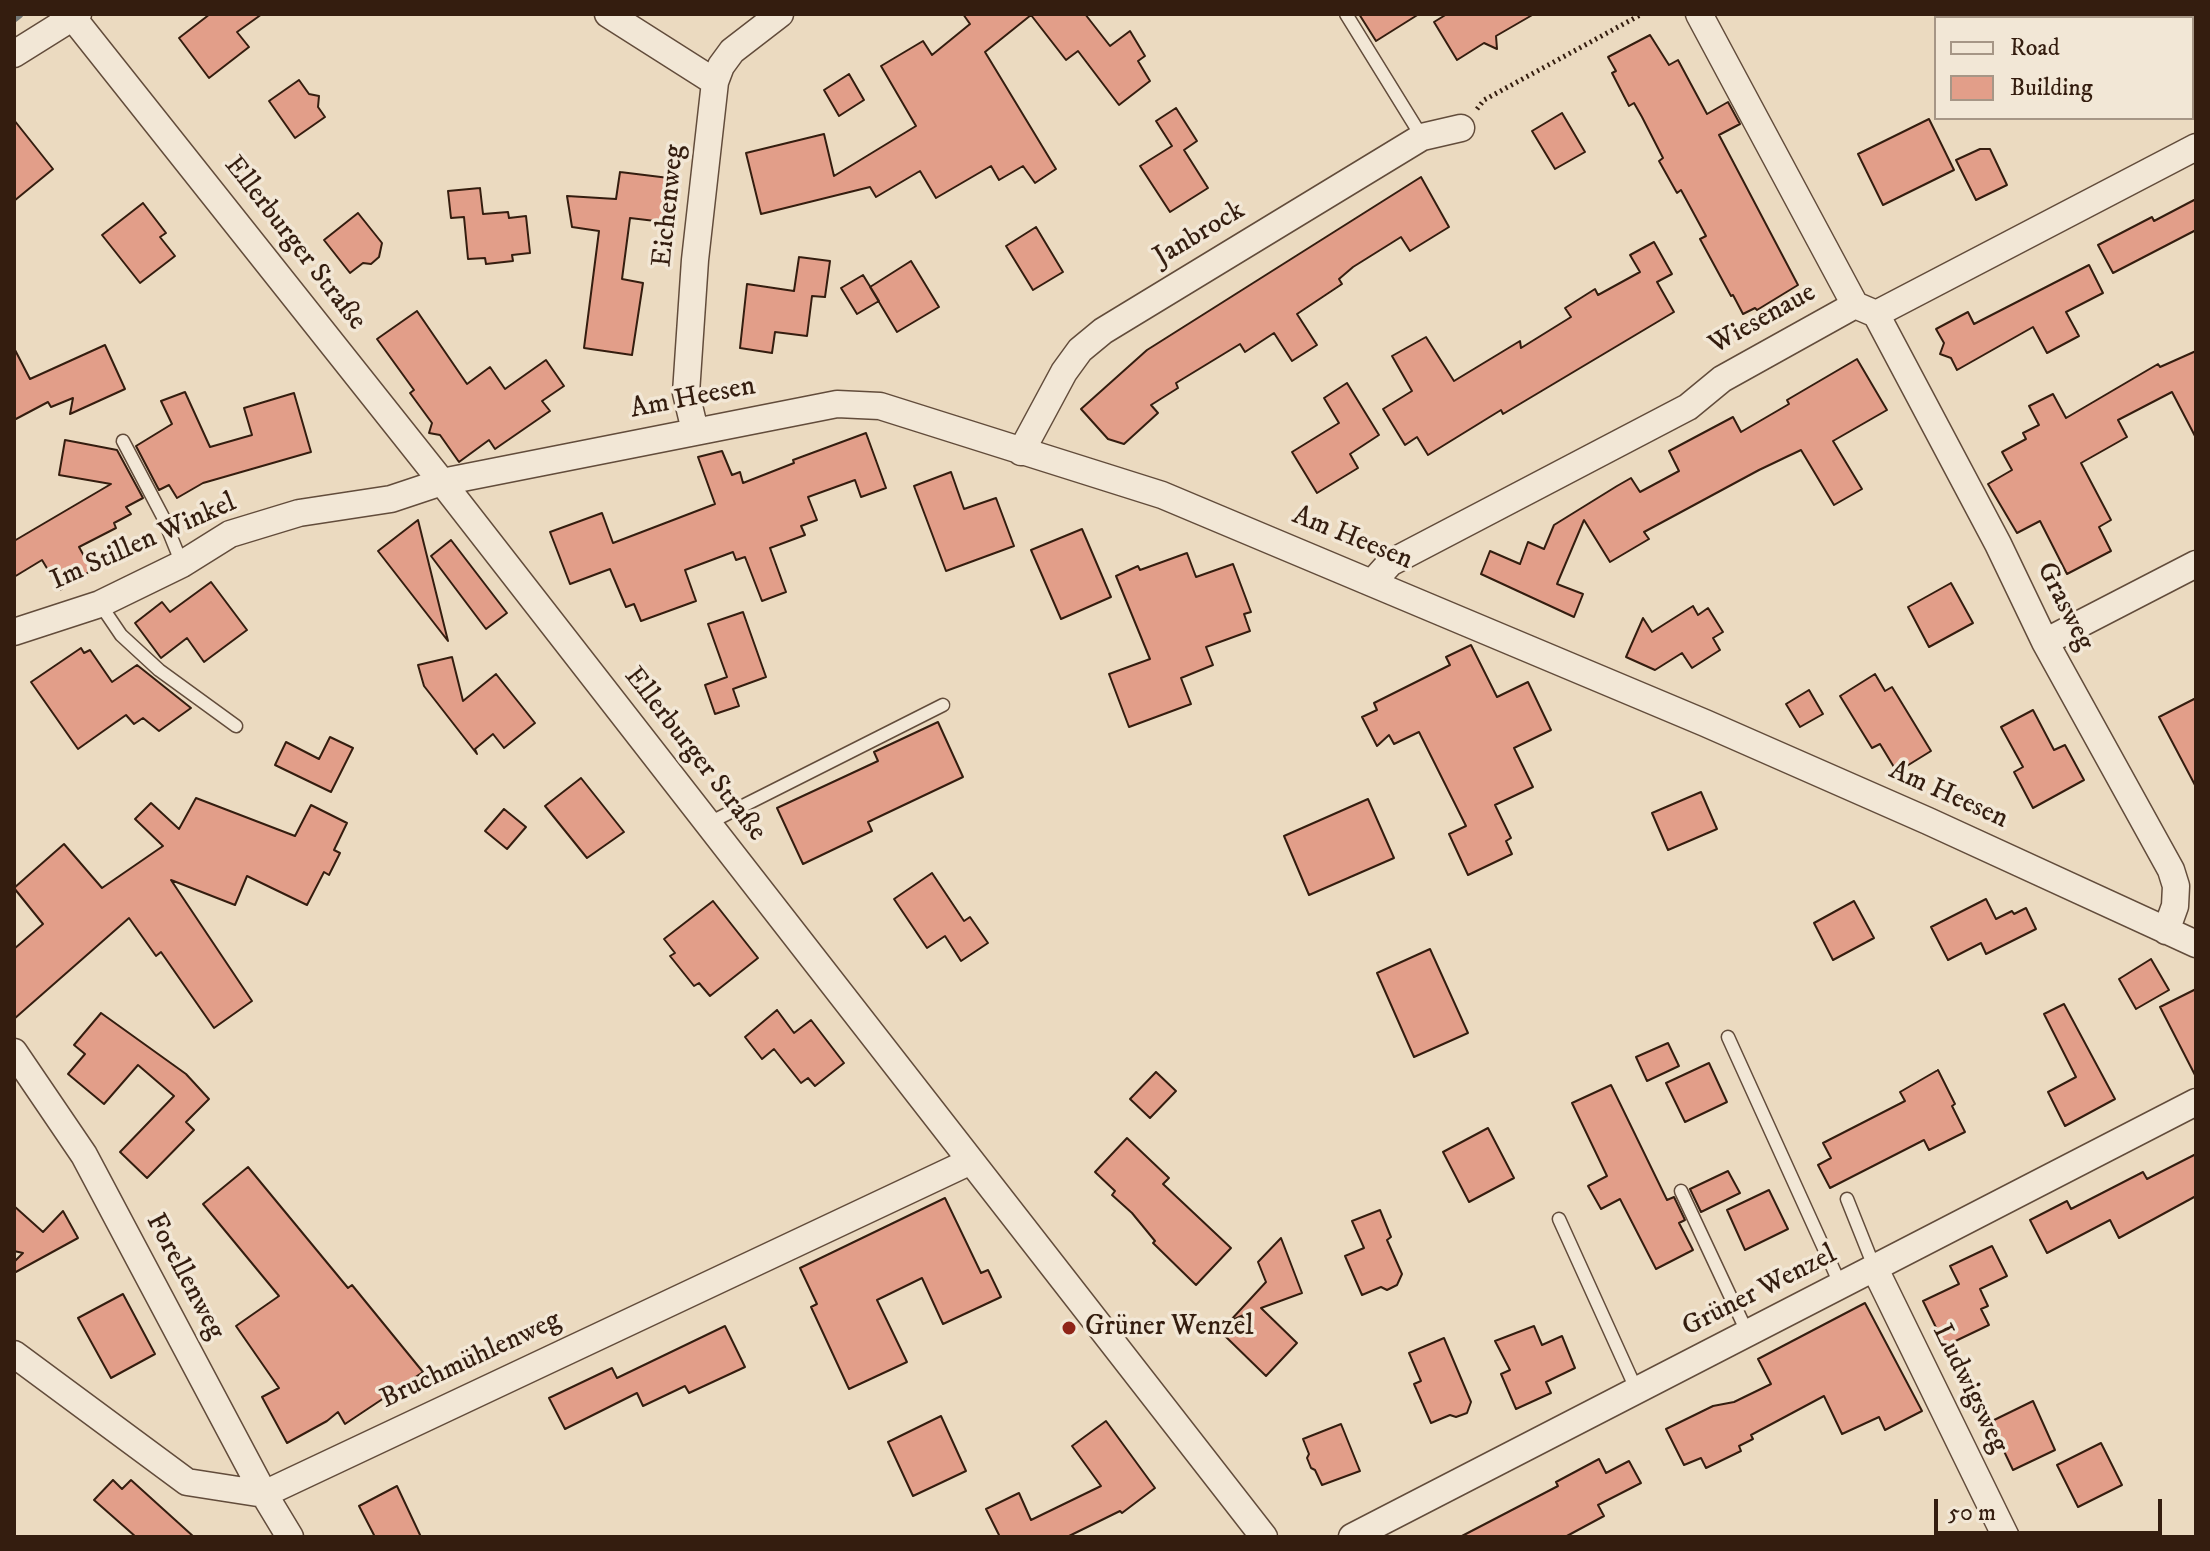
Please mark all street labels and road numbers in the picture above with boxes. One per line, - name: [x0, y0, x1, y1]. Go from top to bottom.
- street label: Eichenweg: [647, 143, 693, 269]
- street label: Ellerburger Straße: [216, 150, 372, 338]
- street label: Janbrock: [1148, 195, 1252, 275]
- street label: Wiesenaue: [1704, 277, 1822, 363]
- street label: Am Heesen: [628, 370, 758, 428]
- street label: Im Stillen Winkel: [46, 487, 242, 599]
- street label: Am Heesen: [1287, 500, 1417, 578]
- street label: Grasweg: [2028, 557, 2100, 657]
- street label: Ellerburger Straße: [616, 661, 772, 849]
- street label: Am Heesen: [1883, 755, 2013, 837]
- street label: Forellenweg: [137, 1208, 231, 1346]
- street label: Grüner Wenzel: [1677, 1239, 1843, 1345]
- street label: Bruchmühlenweg: [376, 1305, 566, 1417]
- street label: Ludwigsweg: [1923, 1319, 2015, 1459]

